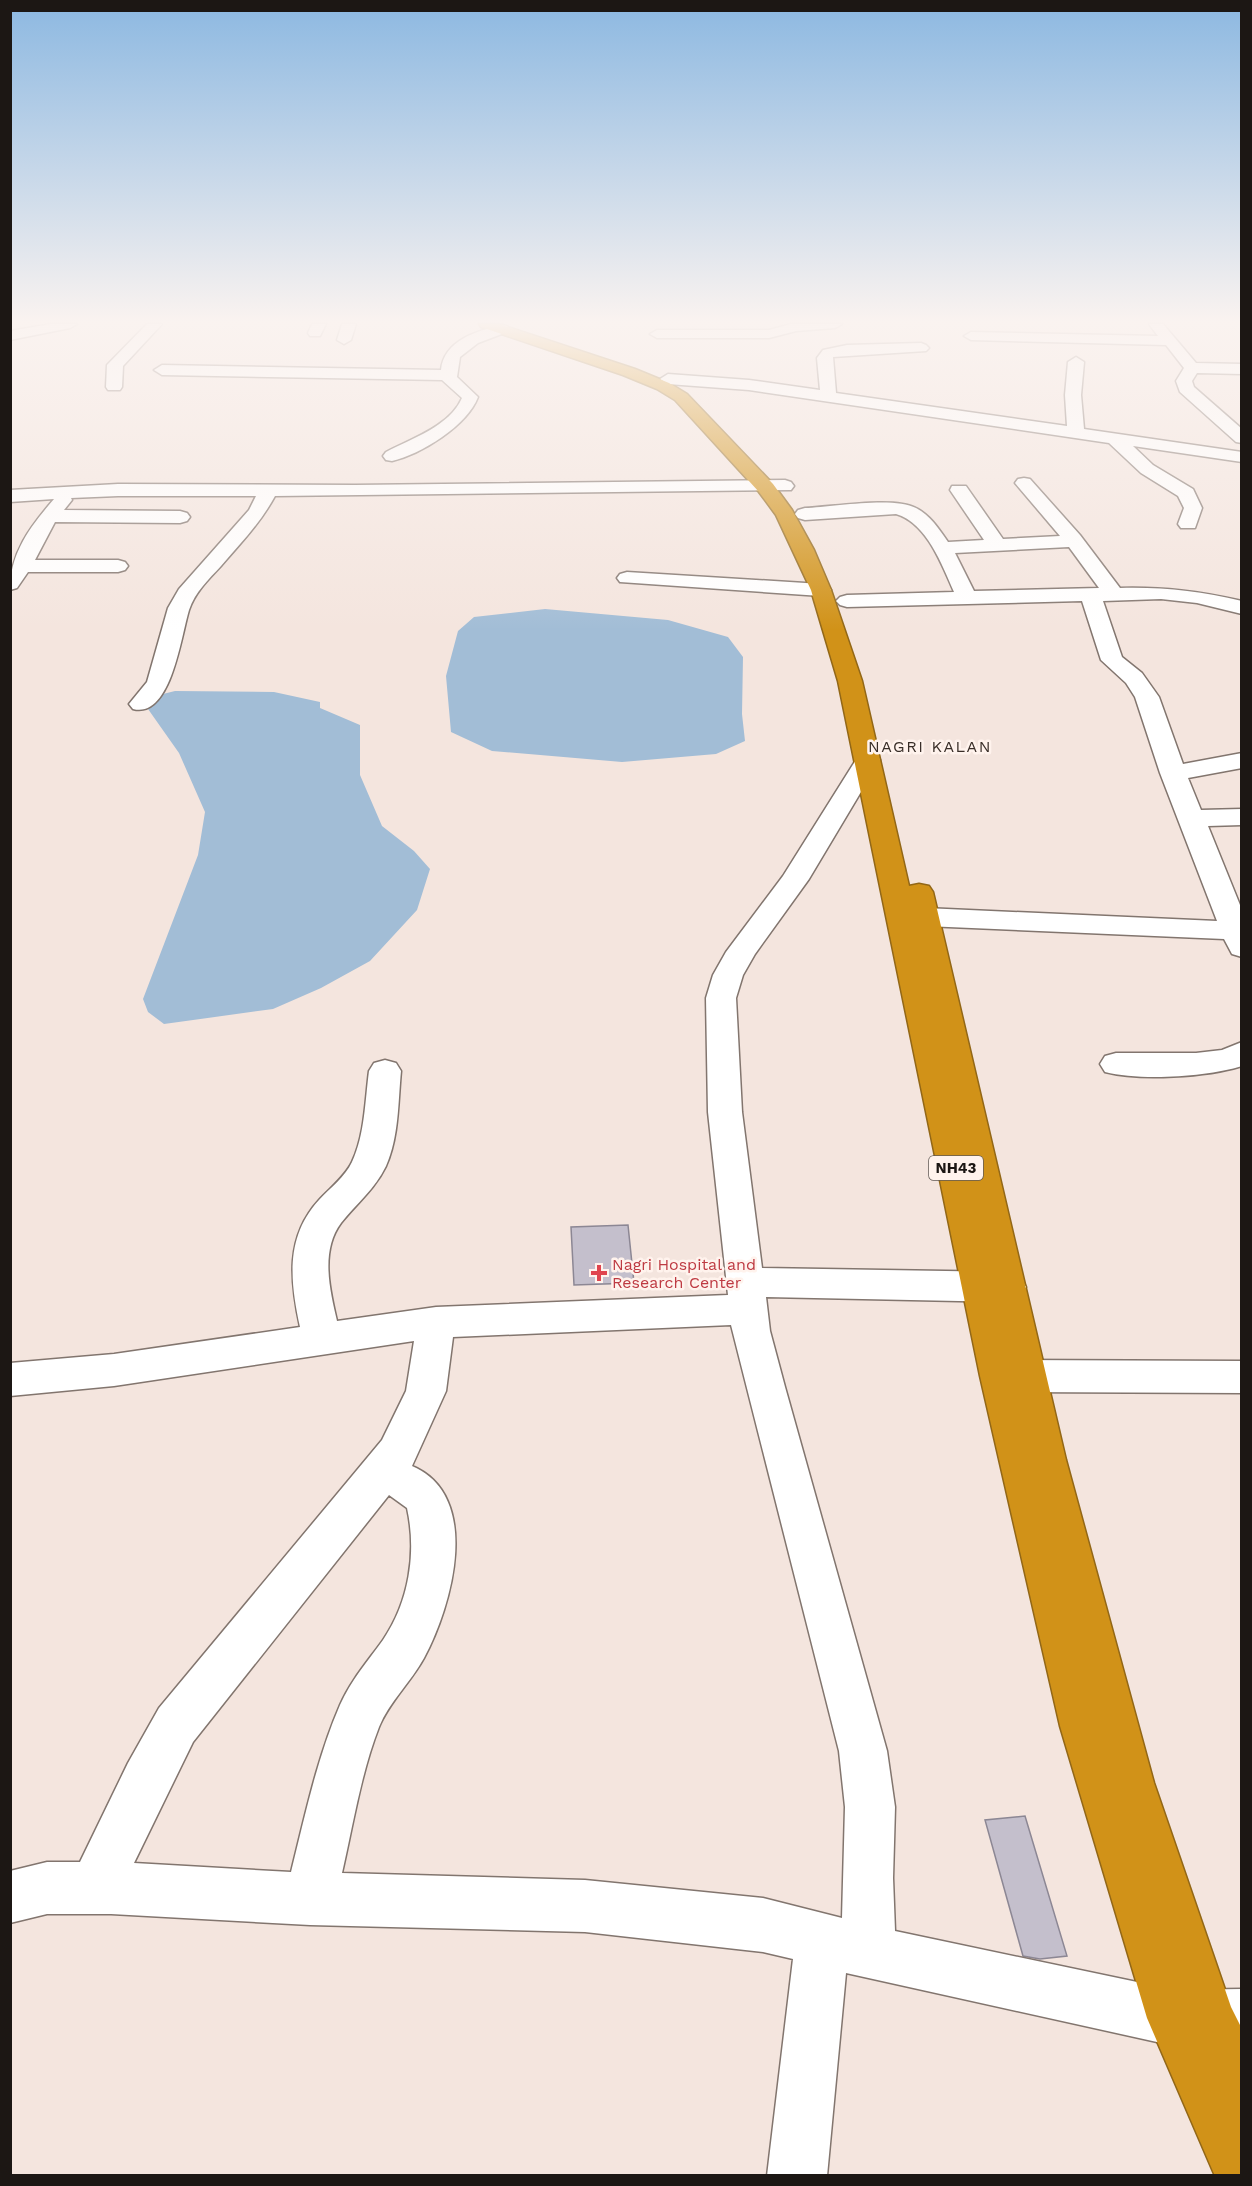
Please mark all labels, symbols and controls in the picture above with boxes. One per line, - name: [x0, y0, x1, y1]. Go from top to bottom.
- district label: NAGRI KALAN: [868, 737, 992, 756]
- road number: NH43: [929, 1156, 983, 1180]
- place label: Nagri Hospital and Research Center: [612, 1255, 756, 1292]
- marker: Nagri Hospital and Research Center: [590, 1264, 608, 1282]

